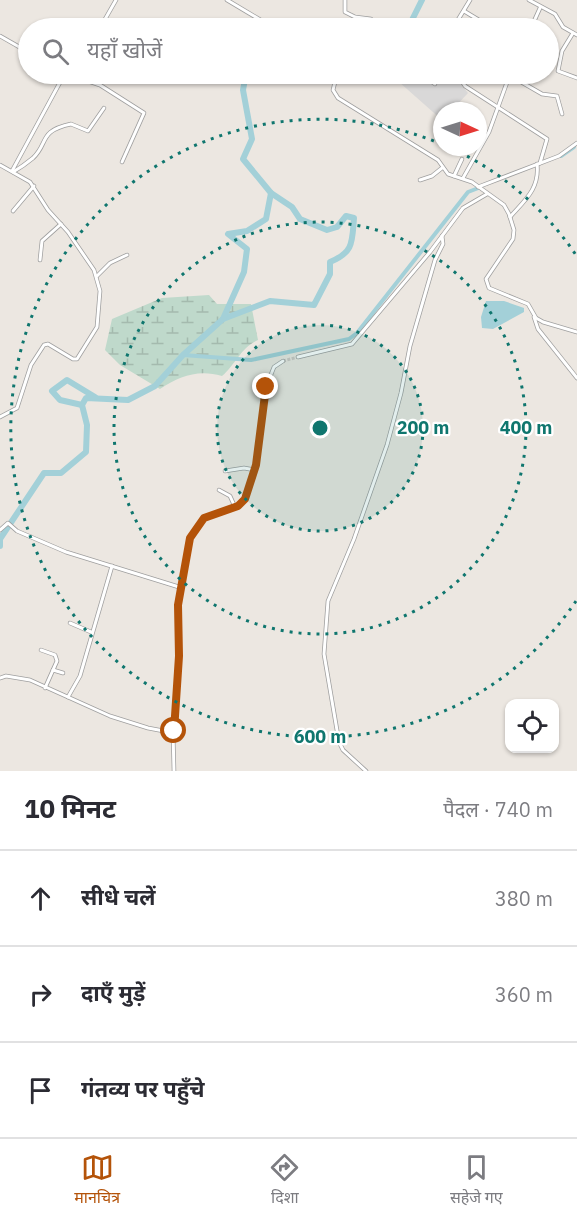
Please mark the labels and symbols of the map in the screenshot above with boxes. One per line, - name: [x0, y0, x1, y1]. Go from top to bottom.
- north arrow: [433, 102, 487, 156]
- route end: [252, 373, 278, 399]
- text: 200 m: [397, 416, 449, 439]
- text: 400 m: [500, 416, 552, 439]
- centre of rings: [310, 418, 330, 438]
- route start: [160, 717, 186, 743]
- text: 600 m: [294, 725, 346, 748]

